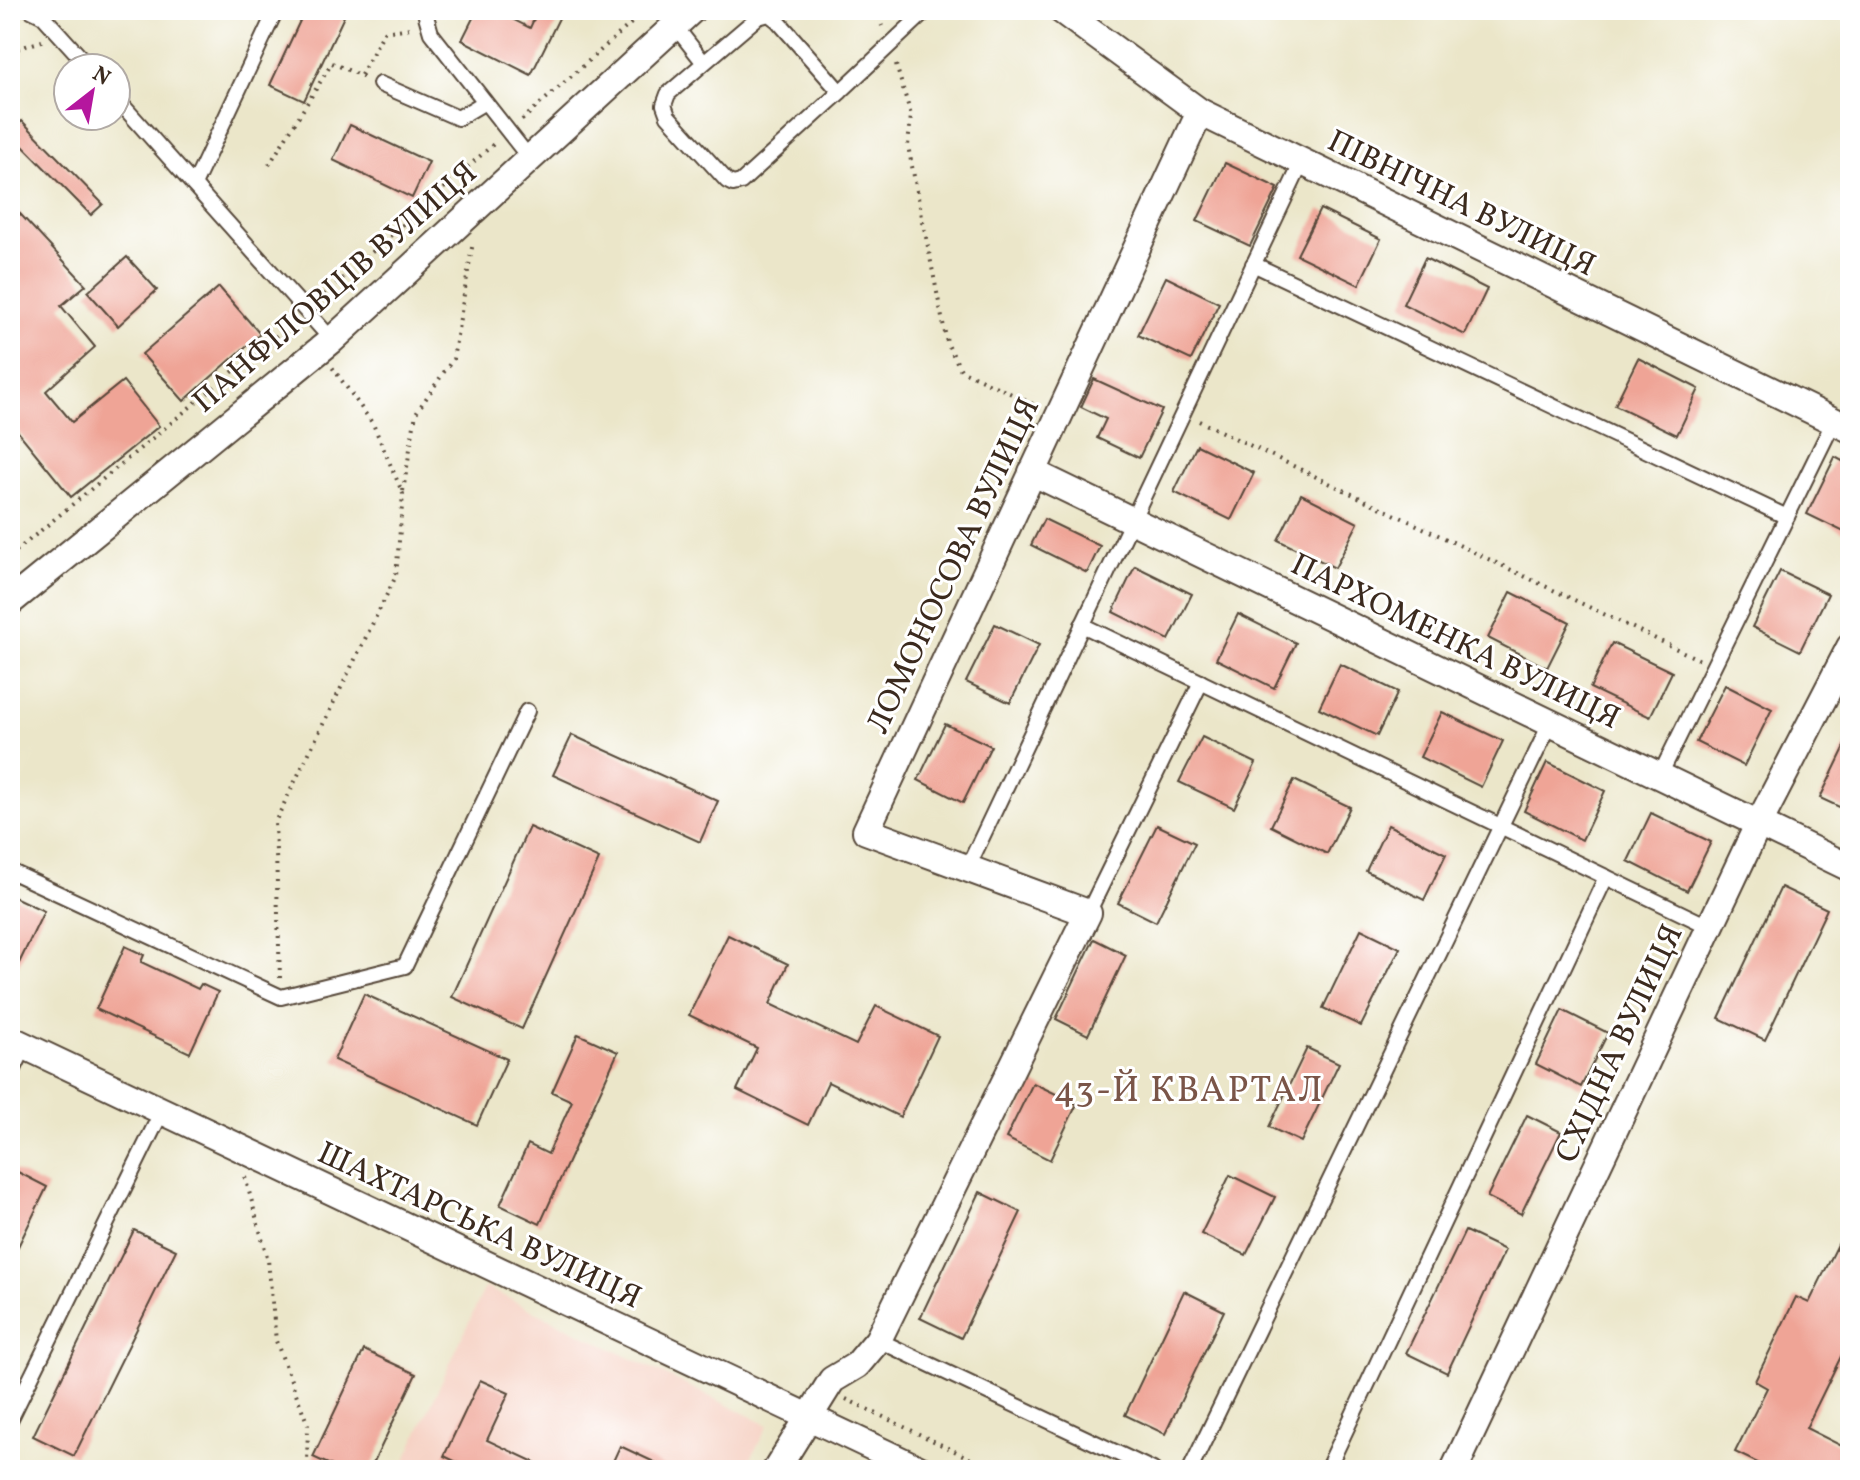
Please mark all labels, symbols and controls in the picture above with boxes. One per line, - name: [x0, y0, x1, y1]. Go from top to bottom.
- north arrow: [52, 52, 132, 132]
- text: N: [86, 60, 116, 94]
- street label: ПІВНІЧНА ВУЛИЦЯ: [1319, 121, 1602, 289]
- street label: ПАНФІЛОВЦІВ ВУЛИЦЯ: [184, 152, 488, 424]
- street label: ЛОМОНОСОВА ВУЛИЦЯ: [857, 391, 1052, 741]
- street label: ПАРХОМЕНКА ВУЛИЦЯ: [1283, 544, 1627, 742]
- street label: СХІДНА ВУЛИЦЯ: [1546, 918, 1695, 1171]
- district label: 43-Й КВАРТАЛ: [1053, 1067, 1325, 1117]
- street label: ШАХТАРСЬКА ВУЛИЦЯ: [310, 1132, 648, 1321]

